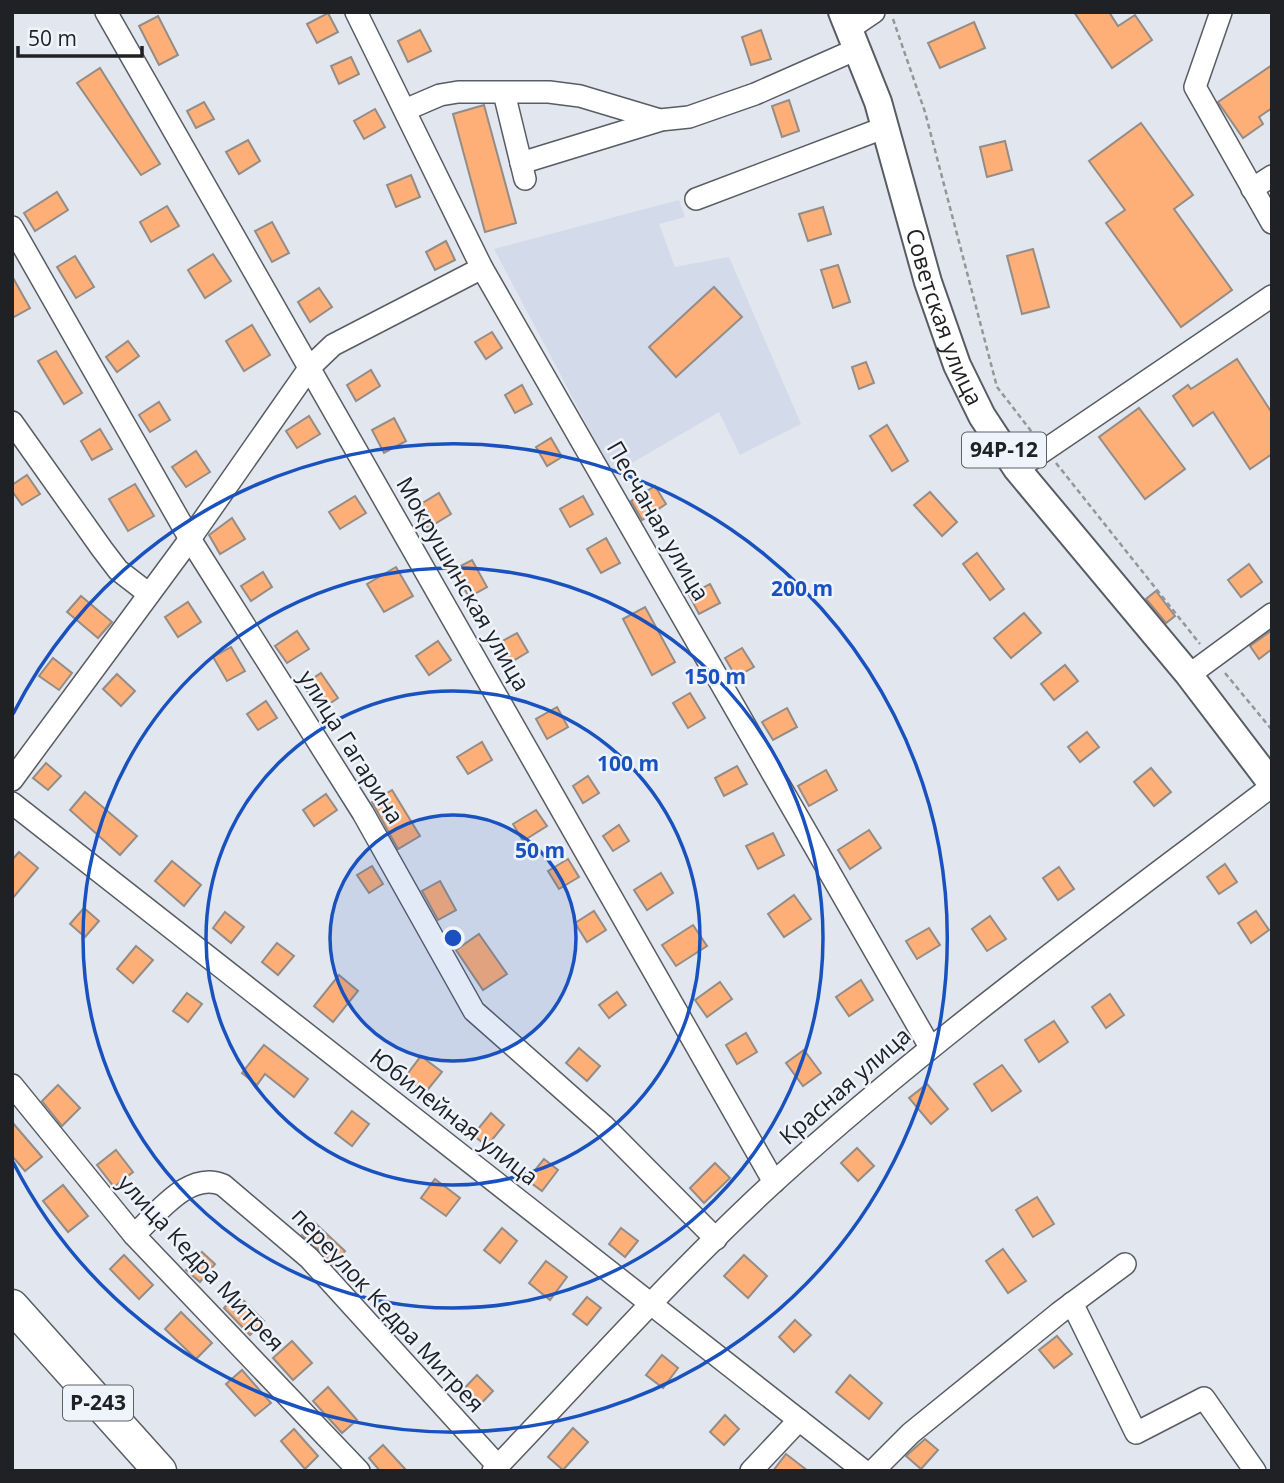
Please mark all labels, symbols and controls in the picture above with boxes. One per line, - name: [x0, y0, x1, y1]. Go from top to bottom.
- scale bar: [18, 14, 142, 58]
- text: 50 m: [28, 24, 77, 52]
- street label: Советская улица: [899, 225, 991, 411]
- road number: 94Р-12: [962, 433, 1046, 468]
- street label: Песчаная улица: [600, 435, 718, 606]
- street label: Мокрушинская улица: [389, 470, 538, 697]
- text: 200 m: [771, 574, 833, 602]
- text: 150 m: [684, 662, 746, 690]
- street label: улица Гагарина: [292, 663, 412, 830]
- text: 100 m: [597, 749, 659, 777]
- text: 50 m: [515, 836, 565, 864]
- centre of rings: [441, 926, 465, 950]
- street label: Красная улица: [772, 1019, 917, 1151]
- street label: Юбилейная улица: [364, 1040, 545, 1192]
- street label: улица Кедра Митрея: [111, 1167, 292, 1358]
- street label: переулок Кедра Митрея: [285, 1200, 492, 1419]
- road number: Р-243: [63, 1386, 133, 1420]

